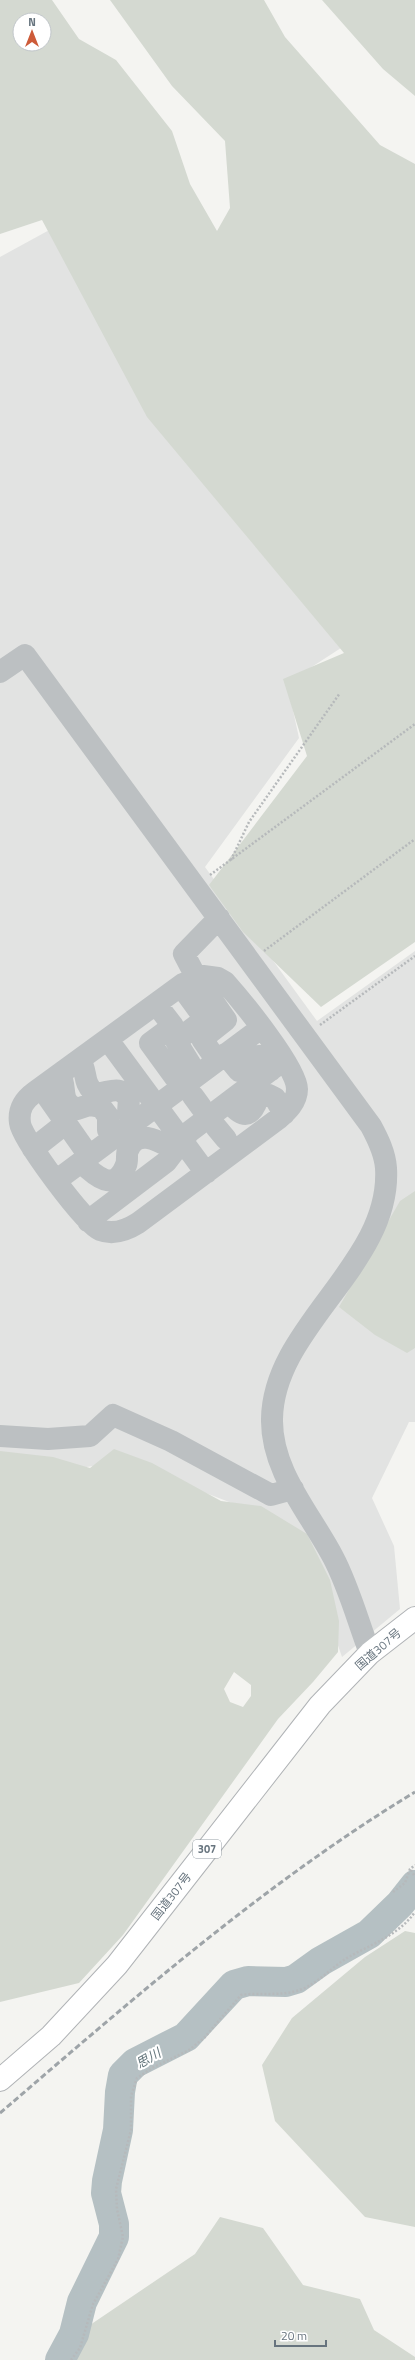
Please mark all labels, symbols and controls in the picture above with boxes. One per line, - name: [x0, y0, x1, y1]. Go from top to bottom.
- north arrow: [12, 12, 52, 52]
- text: N: [28, 14, 36, 30]
- street label: 国道307号: [351, 1623, 405, 1675]
- road number: 307: [193, 1840, 221, 1858]
- street label: 国道307号: [146, 1868, 196, 1924]
- water label: 思川: [132, 2042, 166, 2073]
- scale bar: [275, 2322, 326, 2348]
- text: 20 m: [281, 2326, 307, 2345]

